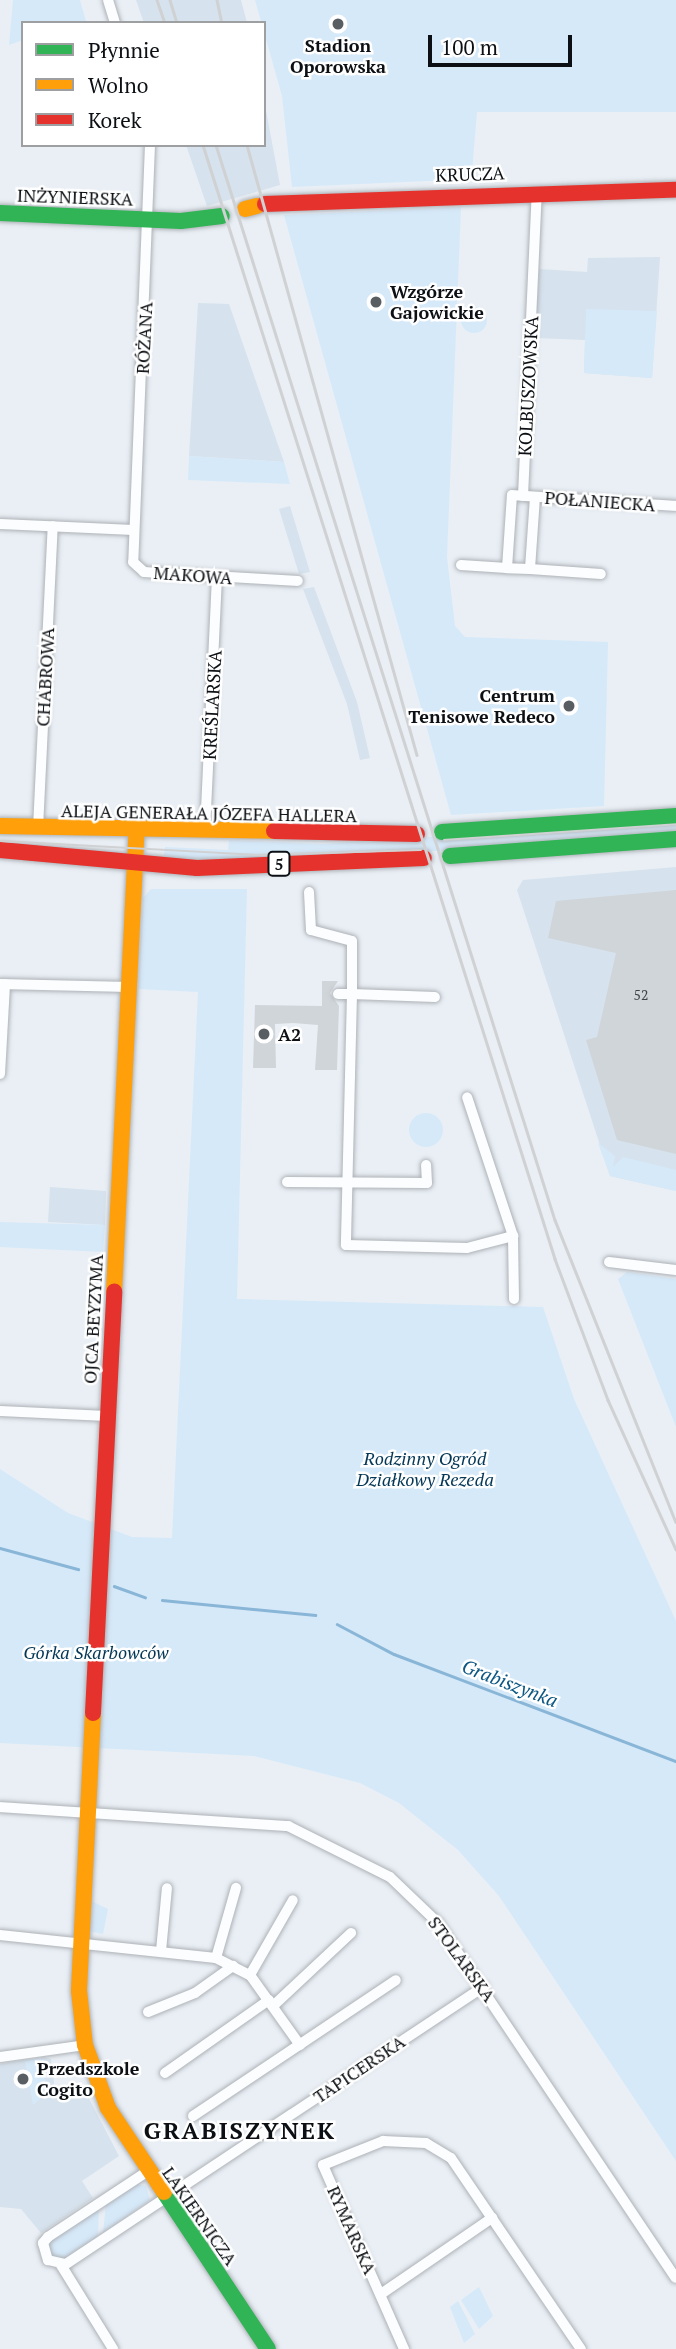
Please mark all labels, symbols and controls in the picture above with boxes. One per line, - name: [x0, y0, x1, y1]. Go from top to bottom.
- marker: Stadion Oporowska: [330, 16, 346, 32]
- legend: [21, 21, 266, 147]
- scale bar: [431, 21, 574, 65]
- text: 100 m: [441, 33, 498, 61]
- place label: Stadion Oporowska: [290, 35, 386, 78]
- text: Płynnie: [88, 36, 160, 64]
- text: Wolno: [88, 71, 148, 99]
- text: Korek: [88, 106, 142, 134]
- street label: KRUCZA: [435, 162, 505, 186]
- street label: INŻYNIERSKA: [17, 184, 133, 210]
- place label: Wzgórze Gajowickie: [390, 281, 484, 324]
- marker: Wzgórze Gajowickie: [368, 294, 384, 310]
- street label: RÓŻANA: [131, 301, 157, 375]
- street label: KOLBUSZOWSKA: [514, 315, 542, 457]
- street label: POŁANIECKA: [544, 486, 656, 516]
- street label: MAKOWA: [153, 561, 233, 589]
- street label: CHABROWA: [32, 627, 58, 727]
- street label: KREŚLARSKA: [198, 650, 226, 760]
- place label: Centrum Tenisowe Redeco: [408, 685, 555, 728]
- marker: Centrum Tenisowe Redeco: [561, 698, 577, 714]
- street label: ALEJA GENERAŁA JÓZEFA HALLERA: [60, 800, 358, 826]
- road number: 5: [267, 852, 291, 876]
- house number: 52: [634, 987, 648, 1003]
- place label: A2: [278, 1023, 301, 1045]
- marker: A2: [256, 1026, 272, 1042]
- street label: OJCA BEYZYMA: [79, 1253, 107, 1385]
- park label: Rodzinny Ogród Działkowy Rezeda: [356, 1448, 494, 1490]
- park label: Górka Skarbowców: [23, 1641, 169, 1663]
- water label: Grabiszynka: [459, 1654, 561, 1712]
- street label: STOLARSKA: [424, 1912, 500, 2006]
- street label: TAPICERSKA: [309, 2030, 409, 2108]
- place label: Przedszkole Cogito: [37, 2058, 139, 2100]
- marker: Przedszkole Cogito: [15, 2071, 31, 2087]
- district label: GRABISZYNEK: [145, 2117, 335, 2145]
- street label: LAKIERNICZA: [158, 2162, 242, 2270]
- street label: RYMARSKA: [323, 2182, 381, 2278]

